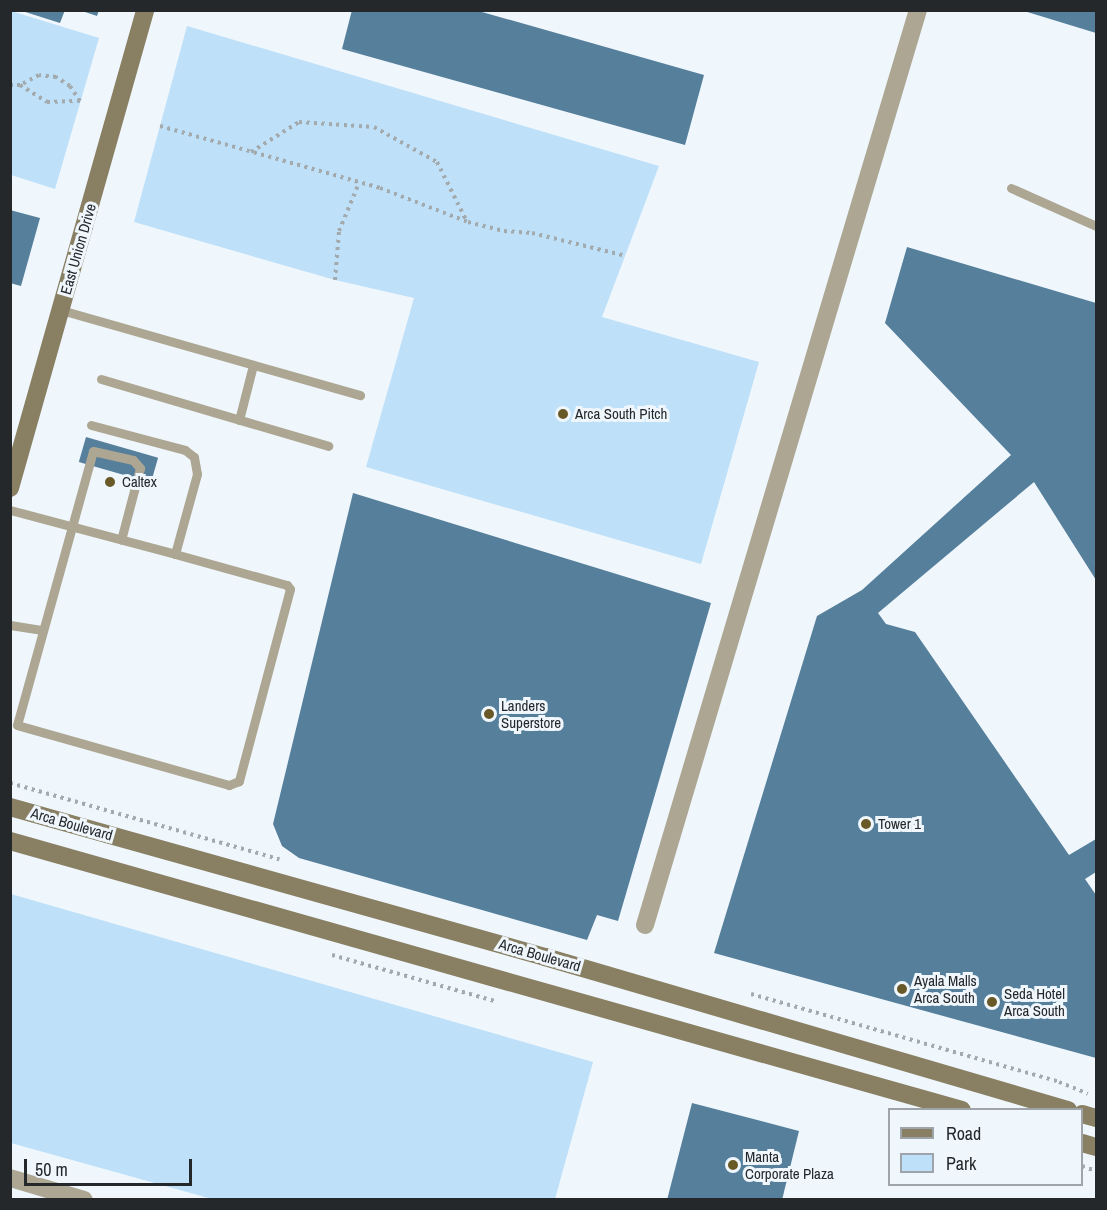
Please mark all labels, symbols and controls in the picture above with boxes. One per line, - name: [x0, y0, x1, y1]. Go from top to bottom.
- street label: East Union Drive: [56, 202, 100, 296]
- place label: Arca South Pitch: [575, 405, 667, 423]
- marker: Arca South Pitch: [556, 407, 570, 421]
- place label: Caltex: [122, 473, 157, 491]
- marker: Caltex: [103, 475, 117, 489]
- place label: Landers Superstore: [501, 696, 561, 731]
- marker: Landers Superstore: [482, 707, 496, 721]
- street label: Arca Boulevard: [29, 804, 115, 844]
- place label: Tower 1: [878, 815, 921, 833]
- marker: Tower 1: [859, 817, 873, 831]
- street label: Arca Boulevard: [497, 935, 583, 975]
- place label: Ayala Malls Arca South: [914, 971, 977, 1006]
- marker: Ayala Malls Arca South: [895, 982, 909, 996]
- place label: Seda Hotel Arca South: [1004, 984, 1065, 1019]
- marker: Seda Hotel Arca South: [985, 995, 999, 1009]
- legend: [888, 1108, 1083, 1186]
- text: Road: [946, 1121, 981, 1146]
- scale bar: [27, 1147, 195, 1185]
- place label: Manta Corporate Plaza: [745, 1147, 834, 1182]
- text: Park: [946, 1151, 976, 1176]
- text: 50 m: [35, 1157, 68, 1182]
- marker: Manta Corporate Plaza: [726, 1158, 740, 1172]

